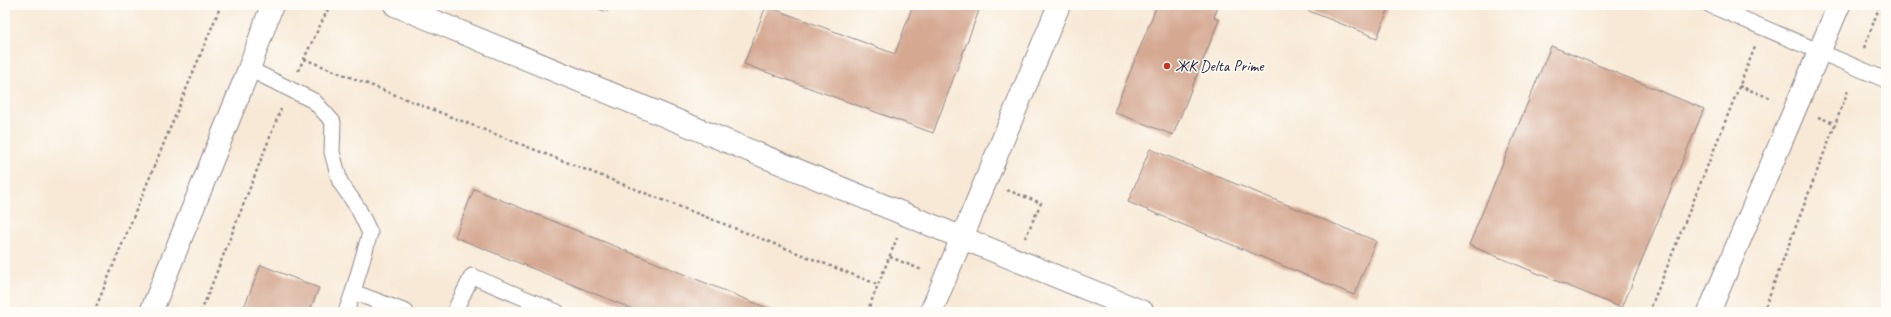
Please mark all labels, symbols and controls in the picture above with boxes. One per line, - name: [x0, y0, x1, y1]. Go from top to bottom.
- place label: ЖК Delta Prime: [1175, 56, 1265, 76]
- marker: ЖК Delta Prime: [1162, 61, 1172, 71]

